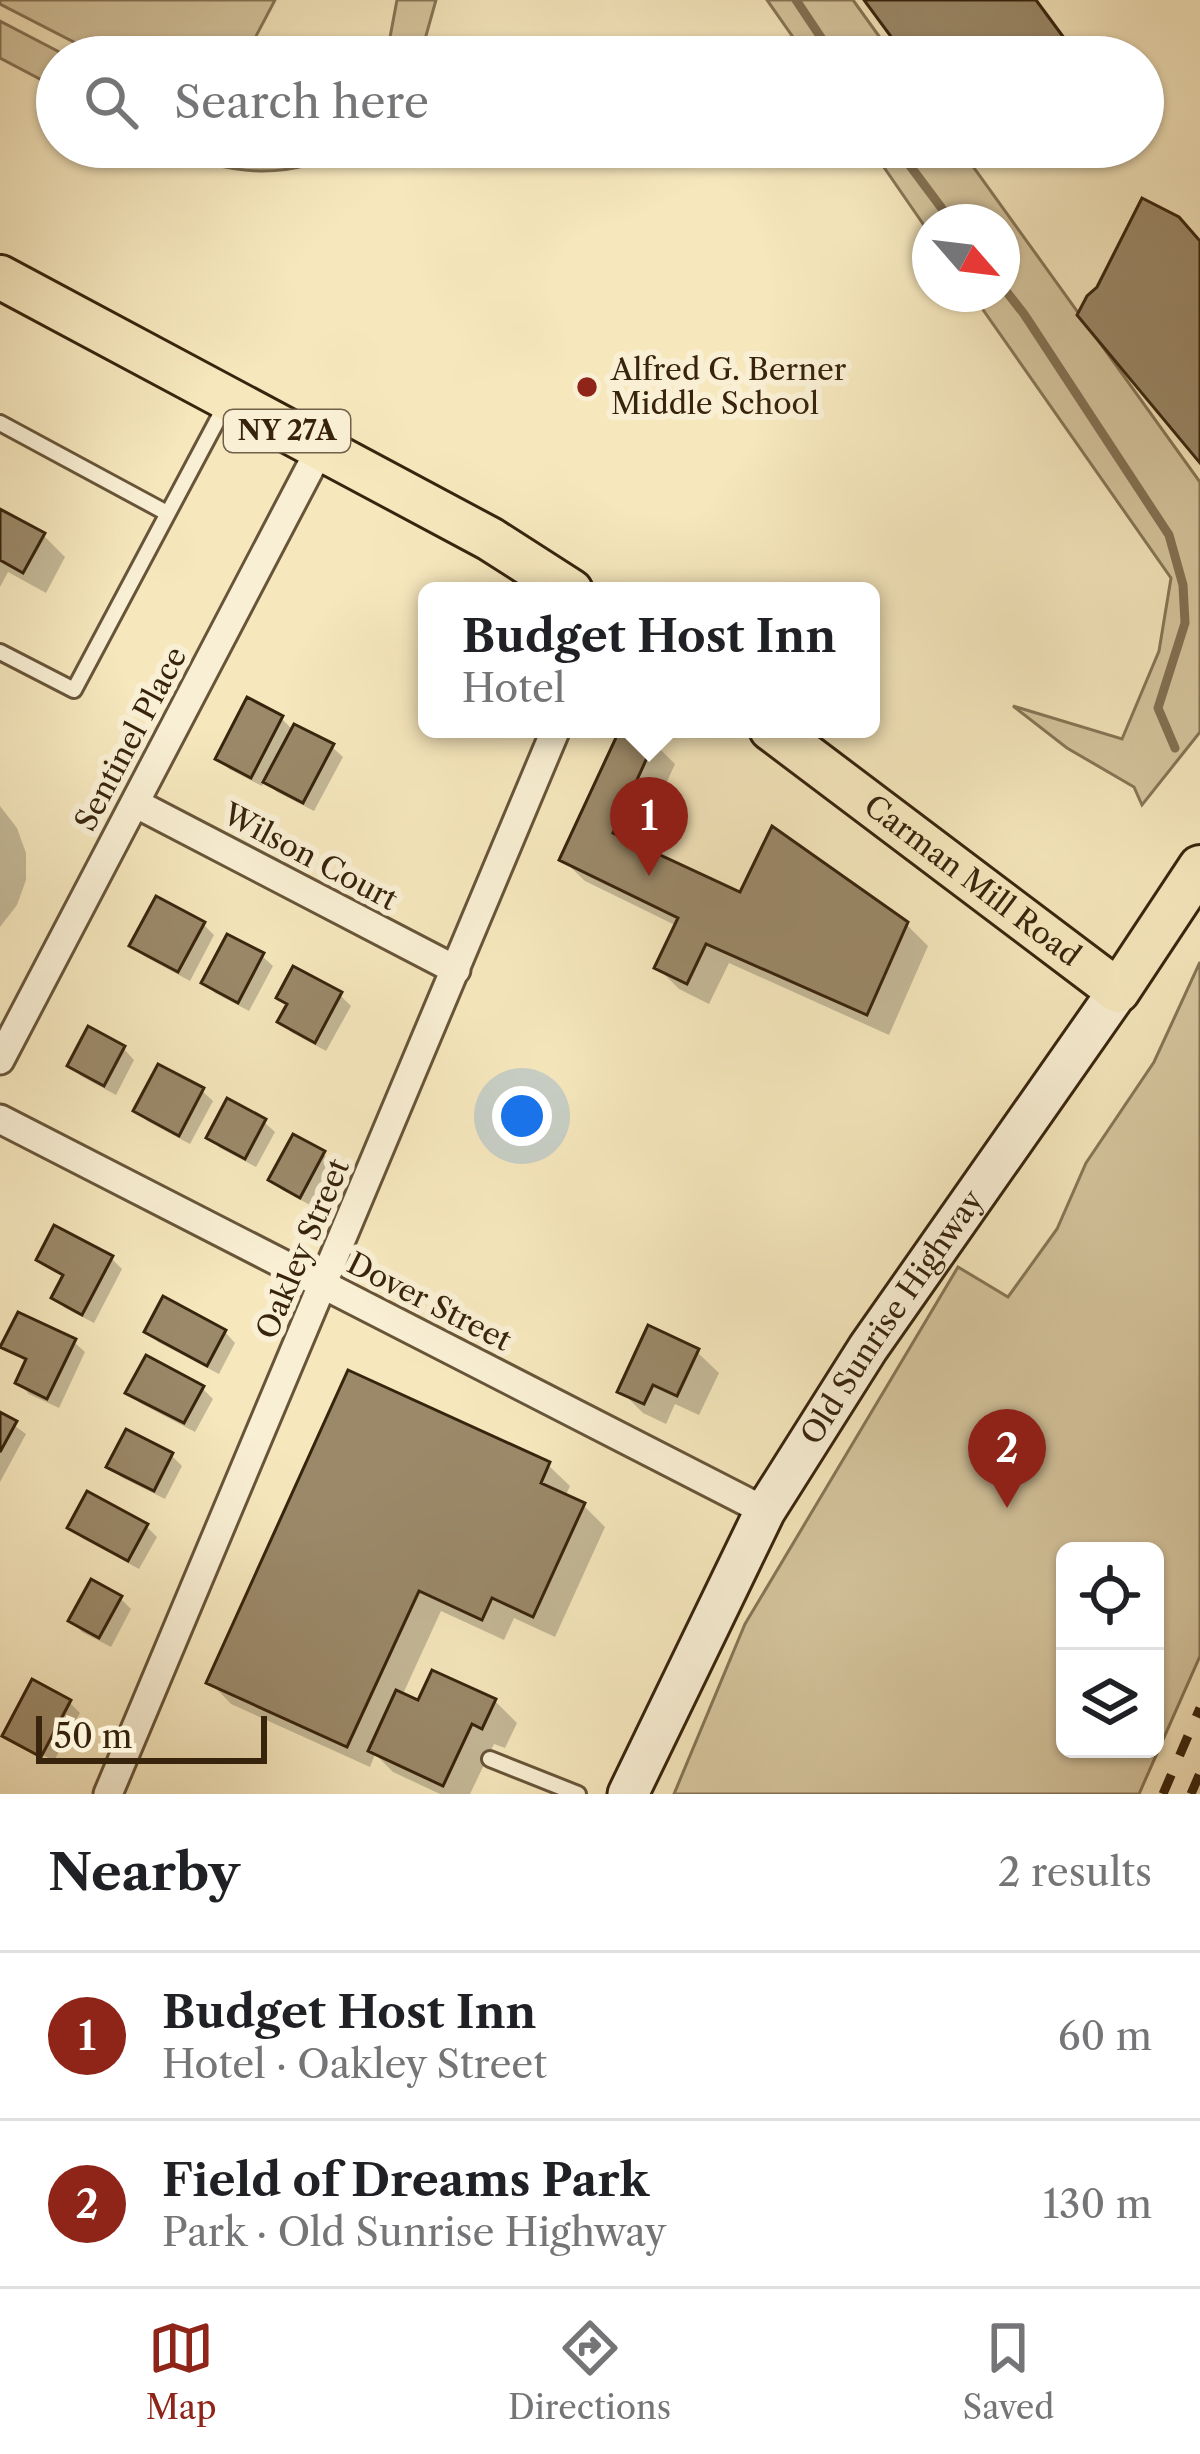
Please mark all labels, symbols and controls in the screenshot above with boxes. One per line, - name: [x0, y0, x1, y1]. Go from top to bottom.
- search box: [36, 36, 1164, 168]
- icon: search: [78, 69, 144, 135]
- text: Search here: [174, 74, 429, 130]
- north arrow: [912, 204, 1020, 312]
- place label: Alfred G. Berner Middle School: [610, 351, 847, 422]
- marker: Alfred G. Berner Middle School: [574, 374, 600, 400]
- road number: NY 27A: [224, 410, 350, 452]
- popup: [418, 582, 880, 738]
- text: Budget Host Inn: [462, 608, 836, 664]
- street label: Sentinel Place: [67, 641, 195, 837]
- text: Hotel: [462, 664, 565, 712]
- pin: 1: [610, 777, 688, 876]
- street label: Carman Mill Road: [857, 787, 1088, 974]
- street label: Wilson Court: [216, 795, 404, 918]
- your location: [492, 1086, 552, 1146]
- street label: Oakley Street: [248, 1153, 357, 1344]
- street label: Old Sunrise Highway: [793, 1183, 991, 1451]
- street label: Dover Street: [341, 1244, 518, 1359]
- pin: 2: [968, 1409, 1046, 1508]
- map controls: [1056, 1542, 1164, 1758]
- button: locate: [1056, 1542, 1164, 1650]
- button: layers: [1056, 1650, 1164, 1758]
- scale bar: [36, 1710, 267, 1763]
- text: 50 m: [54, 1716, 132, 1757]
- text: Nearby: [48, 1841, 240, 1903]
- text: 2 results: [998, 1848, 1152, 1896]
- text: Budget Host Inn: [162, 1984, 536, 2040]
- text: 1: [78, 2012, 96, 2060]
- text: 60 m: [1058, 2012, 1152, 2060]
- text: Hotel · Oakley Street: [162, 2040, 547, 2088]
- text: Field of Dreams Park: [162, 2152, 649, 2208]
- text: 2: [75, 2180, 99, 2228]
- text: 130 m: [1043, 2180, 1152, 2228]
- text: Park · Old Sunrise Highway: [162, 2208, 667, 2256]
- tab: Map: [146, 2315, 217, 2428]
- tab: Directions: [508, 2315, 671, 2428]
- tab: Saved: [963, 2315, 1054, 2428]

